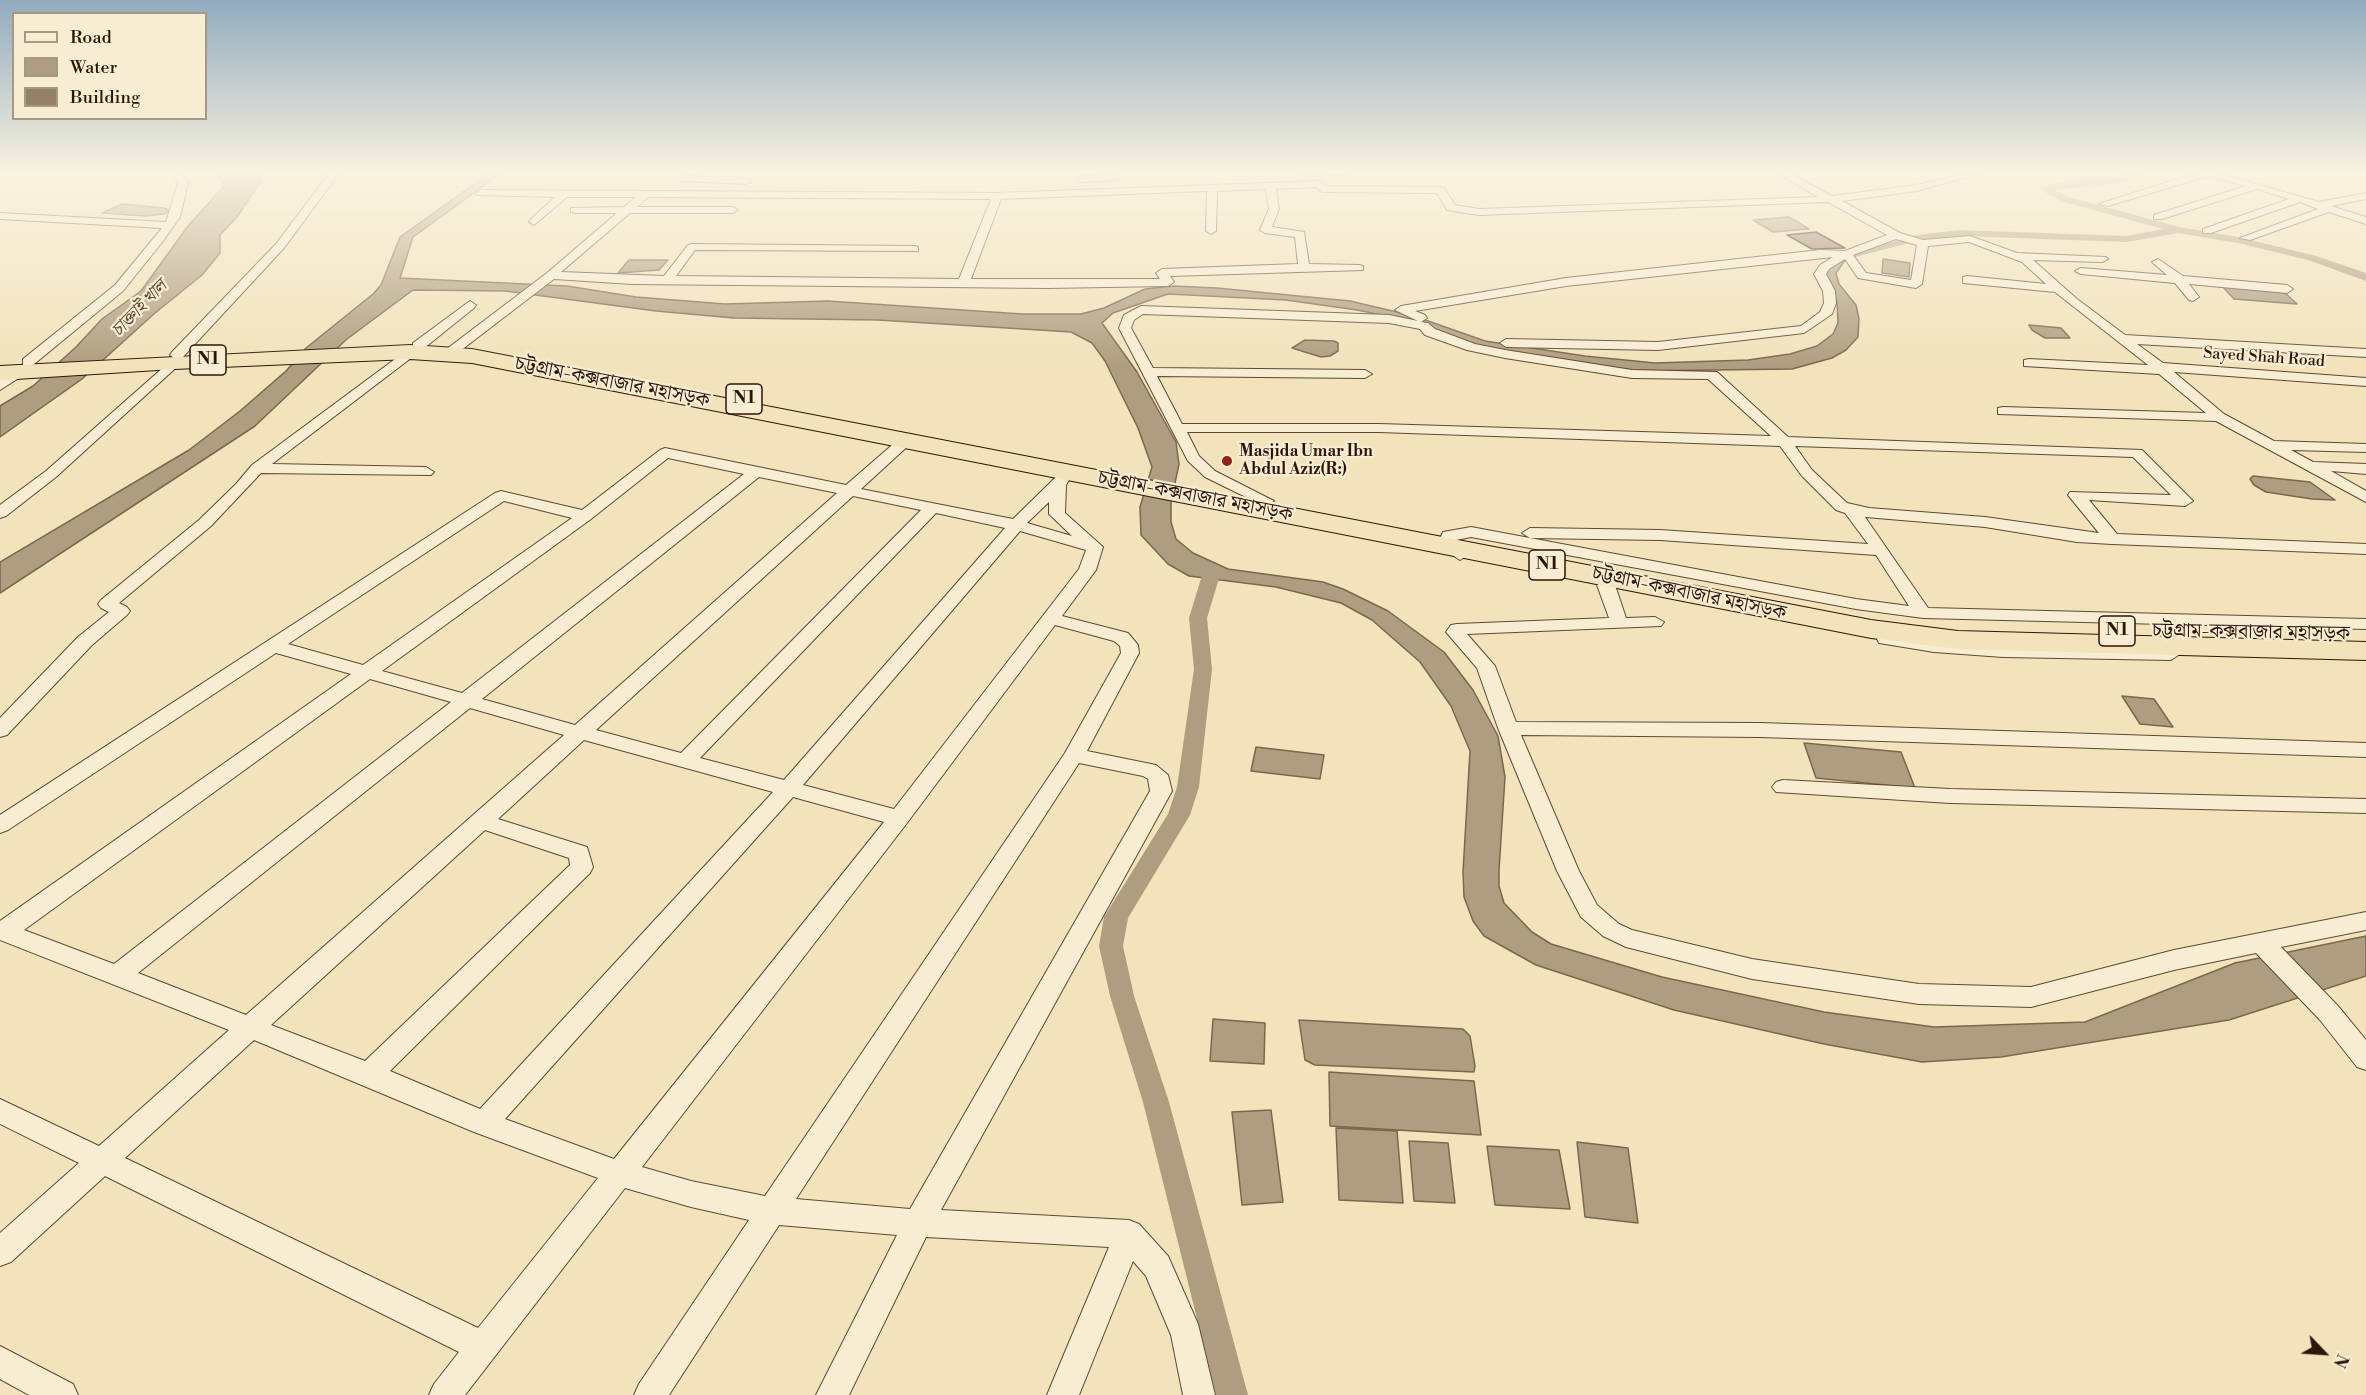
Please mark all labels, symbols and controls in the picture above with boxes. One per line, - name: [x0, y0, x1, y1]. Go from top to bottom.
- legend: [12, 12, 207, 120]
- text: Road: [70, 26, 112, 49]
- text: Water: [70, 56, 117, 79]
- text: Building: [70, 86, 140, 109]
- water label: চাক্তাই খাল: [108, 276, 172, 342]
- street label: Sayed Shah Road: [2203, 344, 2325, 372]
- road number: N1: [190, 345, 226, 375]
- street label: চট্টগ্রাম-কক্সবাজার মহাসড়ক: [513, 352, 711, 414]
- road number: N1: [726, 384, 762, 414]
- place label: Masjida Umar Ibn Abdul Aziz(R:): [1239, 442, 1373, 480]
- marker: Masjida Umar Ibn Abdul Aziz(R:): [1220, 454, 1234, 468]
- street label: চট্টগ্রাম-কক্সবাজার মহাসড়ক: [1096, 466, 1294, 528]
- road number: N1: [1529, 550, 1565, 580]
- street label: চট্টগ্রাম-কক্সবাজার মহাসড়ক: [1590, 562, 1788, 626]
- road number: N1: [2099, 616, 2135, 646]
- street label: চট্টগ্রাম-কক্সবাজার মহাসড়ক: [2152, 619, 2350, 647]
- north arrow: [2294, 1323, 2354, 1383]
- text: N: [2329, 1351, 2352, 1371]

